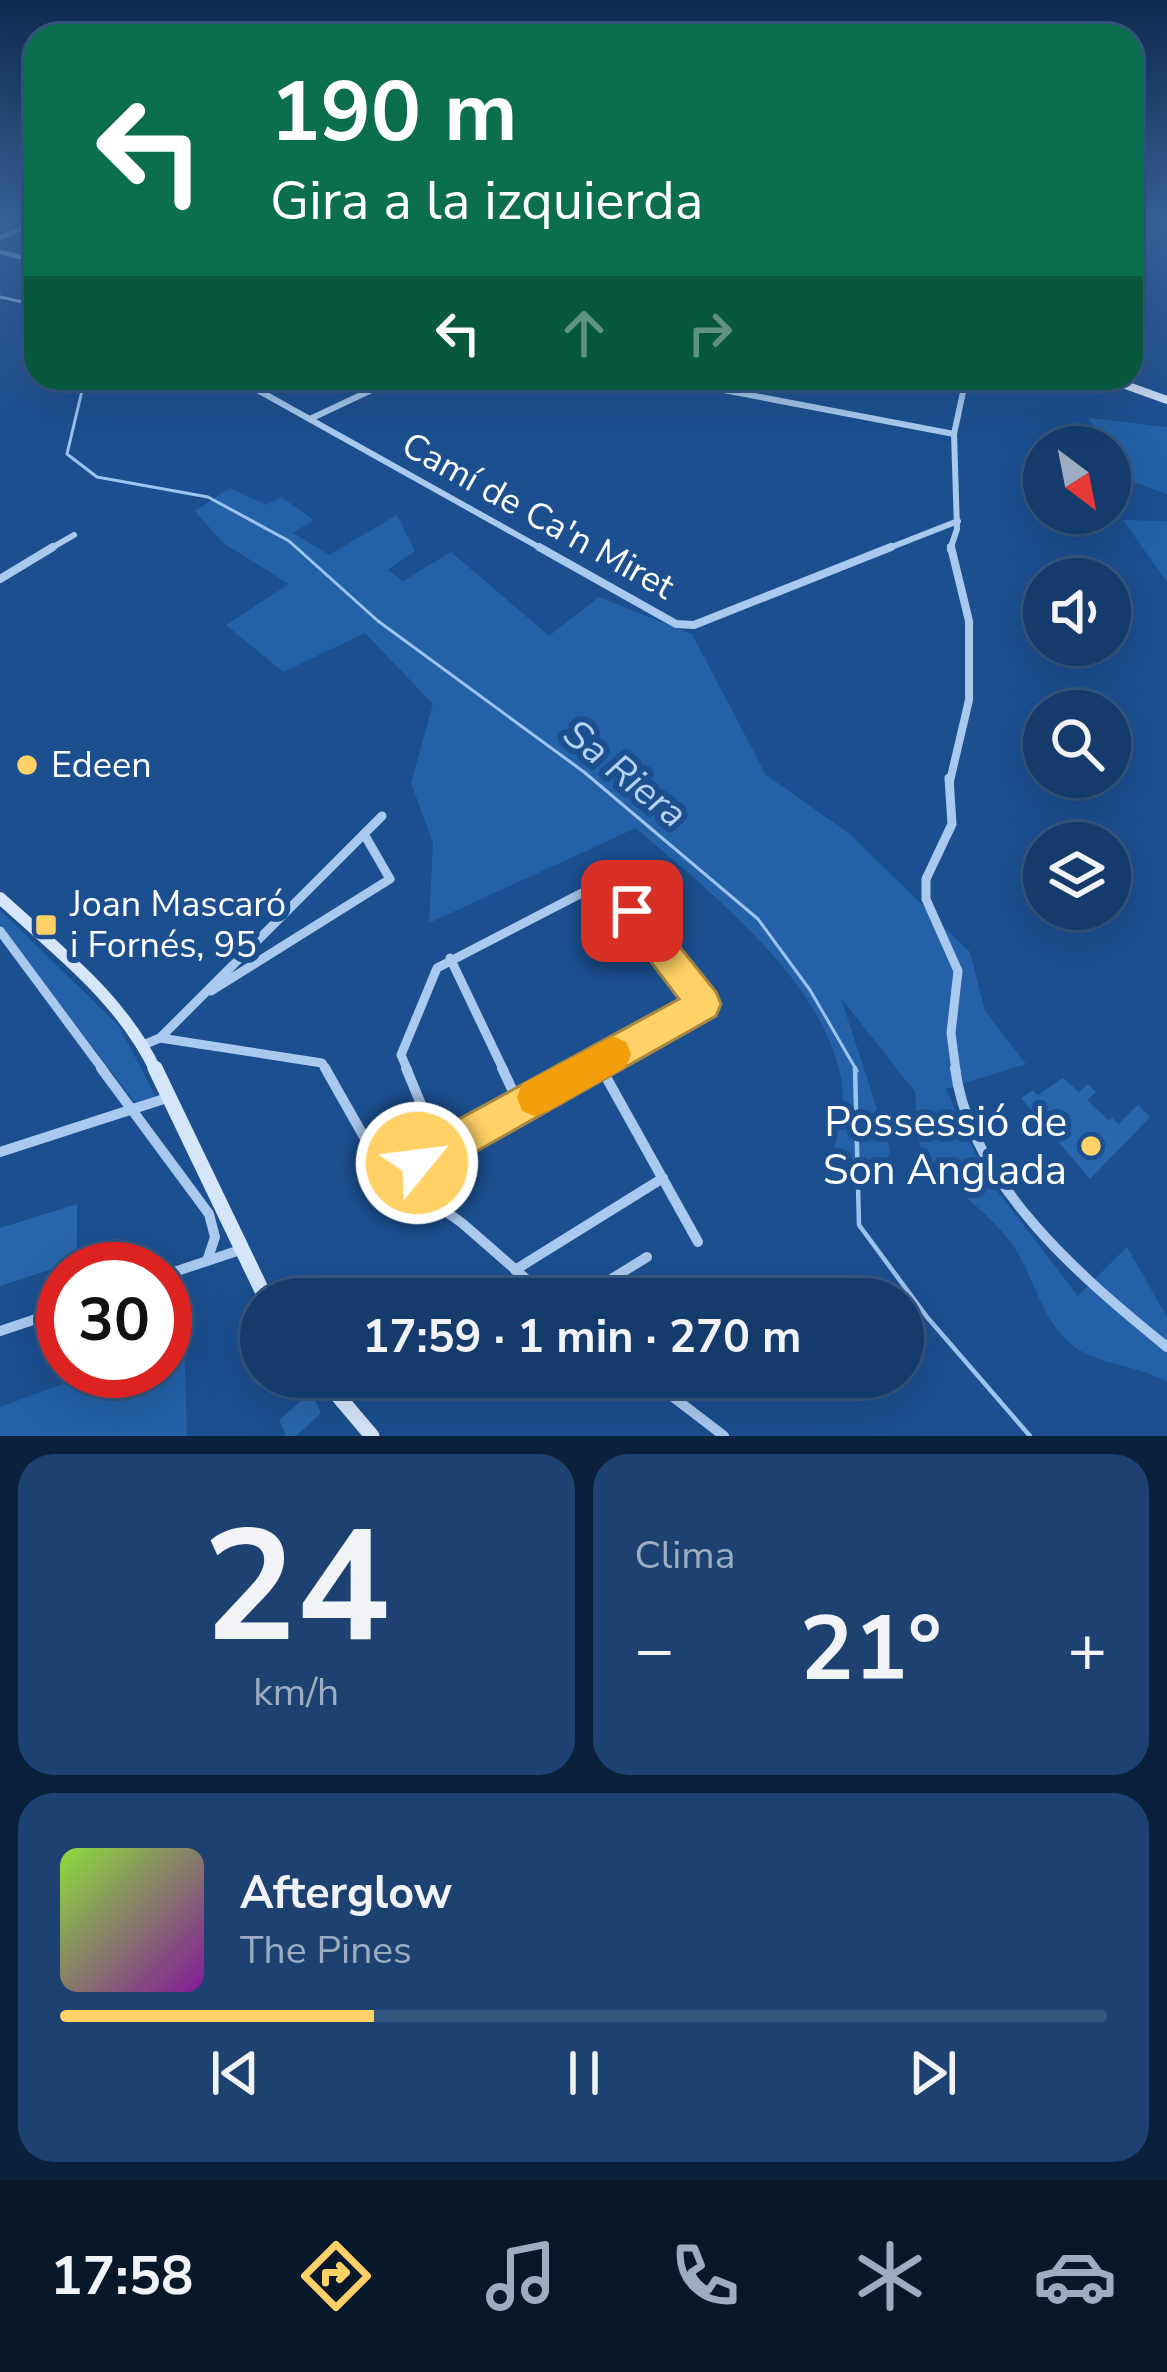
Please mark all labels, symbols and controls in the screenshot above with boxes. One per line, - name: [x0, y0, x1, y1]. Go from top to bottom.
- text: 190 m: [270, 55, 518, 170]
- icon: left: [72, 72, 228, 228]
- text: Gira a la izquierda: [270, 164, 703, 238]
- icon: left: [425, 300, 491, 366]
- icon: ahead: [551, 300, 617, 366]
- icon: right: [677, 300, 743, 366]
- street label: Camí de Ca'n Miret: [393, 421, 683, 611]
- north arrow: [1023, 426, 1131, 534]
- map controls: [1023, 426, 1131, 930]
- button: sound: [1023, 558, 1131, 666]
- button: search: [1023, 690, 1131, 798]
- water label: Sa Riera: [552, 708, 698, 840]
- place label: Edeen: [51, 741, 152, 790]
- marker: Edeen: [14, 752, 40, 778]
- button: layers: [1023, 822, 1131, 930]
- pin: [581, 860, 683, 962]
- icon: arrive: [599, 878, 665, 944]
- place label: Joan Mascaró i Fornés, 95: [69, 880, 286, 970]
- marker: Joan Mascaró i Fornés, 95: [33, 912, 59, 938]
- place label: Possessió de Son Anglada: [823, 1094, 1067, 1199]
- position arrow: [354, 1100, 480, 1226]
- marker: Possessió de Son Anglada: [1078, 1133, 1104, 1159]
- speed limit sign: 30: [36, 1242, 192, 1398]
- text: 17:59 · 1 min · 270 m: [362, 1307, 802, 1368]
- text: 24: [203, 1481, 390, 1694]
- text: Clima: [635, 1529, 735, 1582]
- text: 21°: [800, 1588, 942, 1711]
- text: −: [635, 1605, 674, 1695]
- text: +: [1067, 1605, 1107, 1695]
- text: km/h: [253, 1666, 339, 1719]
- text: Afterglow: [240, 1863, 452, 1924]
- text: The Pines: [240, 1924, 412, 1977]
- icon: previous: [202, 2040, 268, 2106]
- icon: pause: [551, 2040, 617, 2106]
- icon: next: [900, 2040, 966, 2106]
- icon: directions: [294, 2234, 378, 2318]
- icon: music: [479, 2234, 563, 2318]
- icon: phone: [663, 2234, 747, 2318]
- icon: climate: [848, 2234, 932, 2318]
- icon: car: [1033, 2234, 1117, 2318]
- text: 17:58: [50, 2239, 193, 2313]

